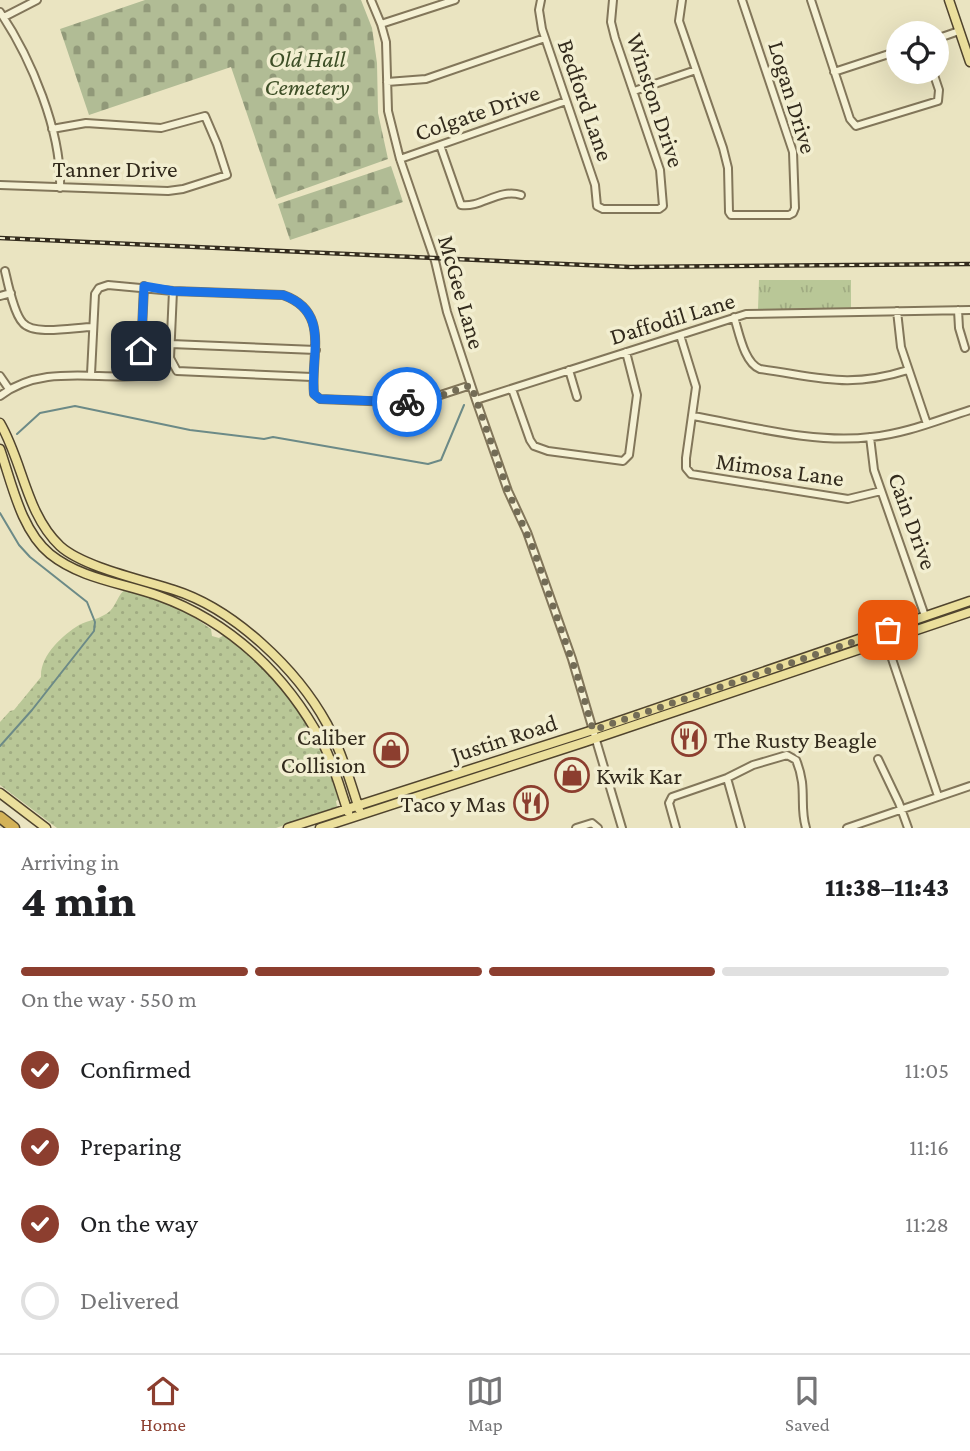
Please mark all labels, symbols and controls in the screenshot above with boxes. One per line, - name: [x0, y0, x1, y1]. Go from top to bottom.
- map controls: [886, 21, 949, 84]
- button: locate: [886, 21, 949, 84]
- street label: Winston Drive: [622, 29, 690, 171]
- street label: Bedford Lane: [553, 36, 619, 164]
- street label: Logan Drive: [763, 38, 823, 156]
- park label: Old Hall Cemetery: [265, 45, 349, 100]
- street label: Colgate Drive: [411, 78, 543, 146]
- street label: Tanner Drive: [53, 155, 177, 182]
- street label: McGee Lane: [433, 232, 491, 352]
- street label: Daffodil Lane: [606, 286, 738, 350]
- pin: [111, 321, 171, 381]
- icon: home: [122, 332, 160, 370]
- courier: [372, 367, 442, 437]
- icon: bike: [388, 383, 426, 421]
- street label: Mimosa Lane: [714, 447, 846, 491]
- street label: Cain Drive: [883, 469, 943, 573]
- pin: [858, 600, 918, 660]
- icon: bag: [869, 611, 907, 649]
- street label: Justin Road: [446, 708, 561, 768]
- restaurant icon: The Rusty Beagle: [670, 720, 708, 758]
- place label: Caliber Collision: [281, 723, 366, 778]
- place label: The Rusty Beagle: [714, 726, 877, 753]
- shop icon: Caliber Collision: [372, 731, 410, 769]
- shop icon: Kwik Kar: [553, 756, 591, 794]
- place label: Kwik Kar: [596, 762, 682, 789]
- restaurant icon: Taco y Mas: [512, 784, 550, 822]
- place label: Taco y Mas: [400, 790, 506, 817]
- text: Arriving in: [21, 849, 119, 875]
- text: 11:38–11:43: [825, 873, 949, 902]
- text: 4 min: [21, 875, 136, 926]
- text: On the way · 550 m: [21, 986, 197, 1012]
- icon: check: [21, 1051, 59, 1089]
- text: Confirmed: [80, 1055, 191, 1084]
- text: 11:05: [905, 1057, 949, 1083]
- icon: check: [21, 1128, 59, 1166]
- text: Preparing: [80, 1132, 181, 1161]
- text: 11:16: [909, 1134, 949, 1160]
- icon: check: [21, 1205, 59, 1243]
- text: On the way: [80, 1209, 198, 1238]
- text: 11:28: [905, 1211, 949, 1237]
- text: Delivered: [80, 1286, 179, 1315]
- tab: Home: [140, 1372, 186, 1435]
- tab: Map: [466, 1372, 504, 1435]
- tab: Saved: [785, 1372, 830, 1435]

